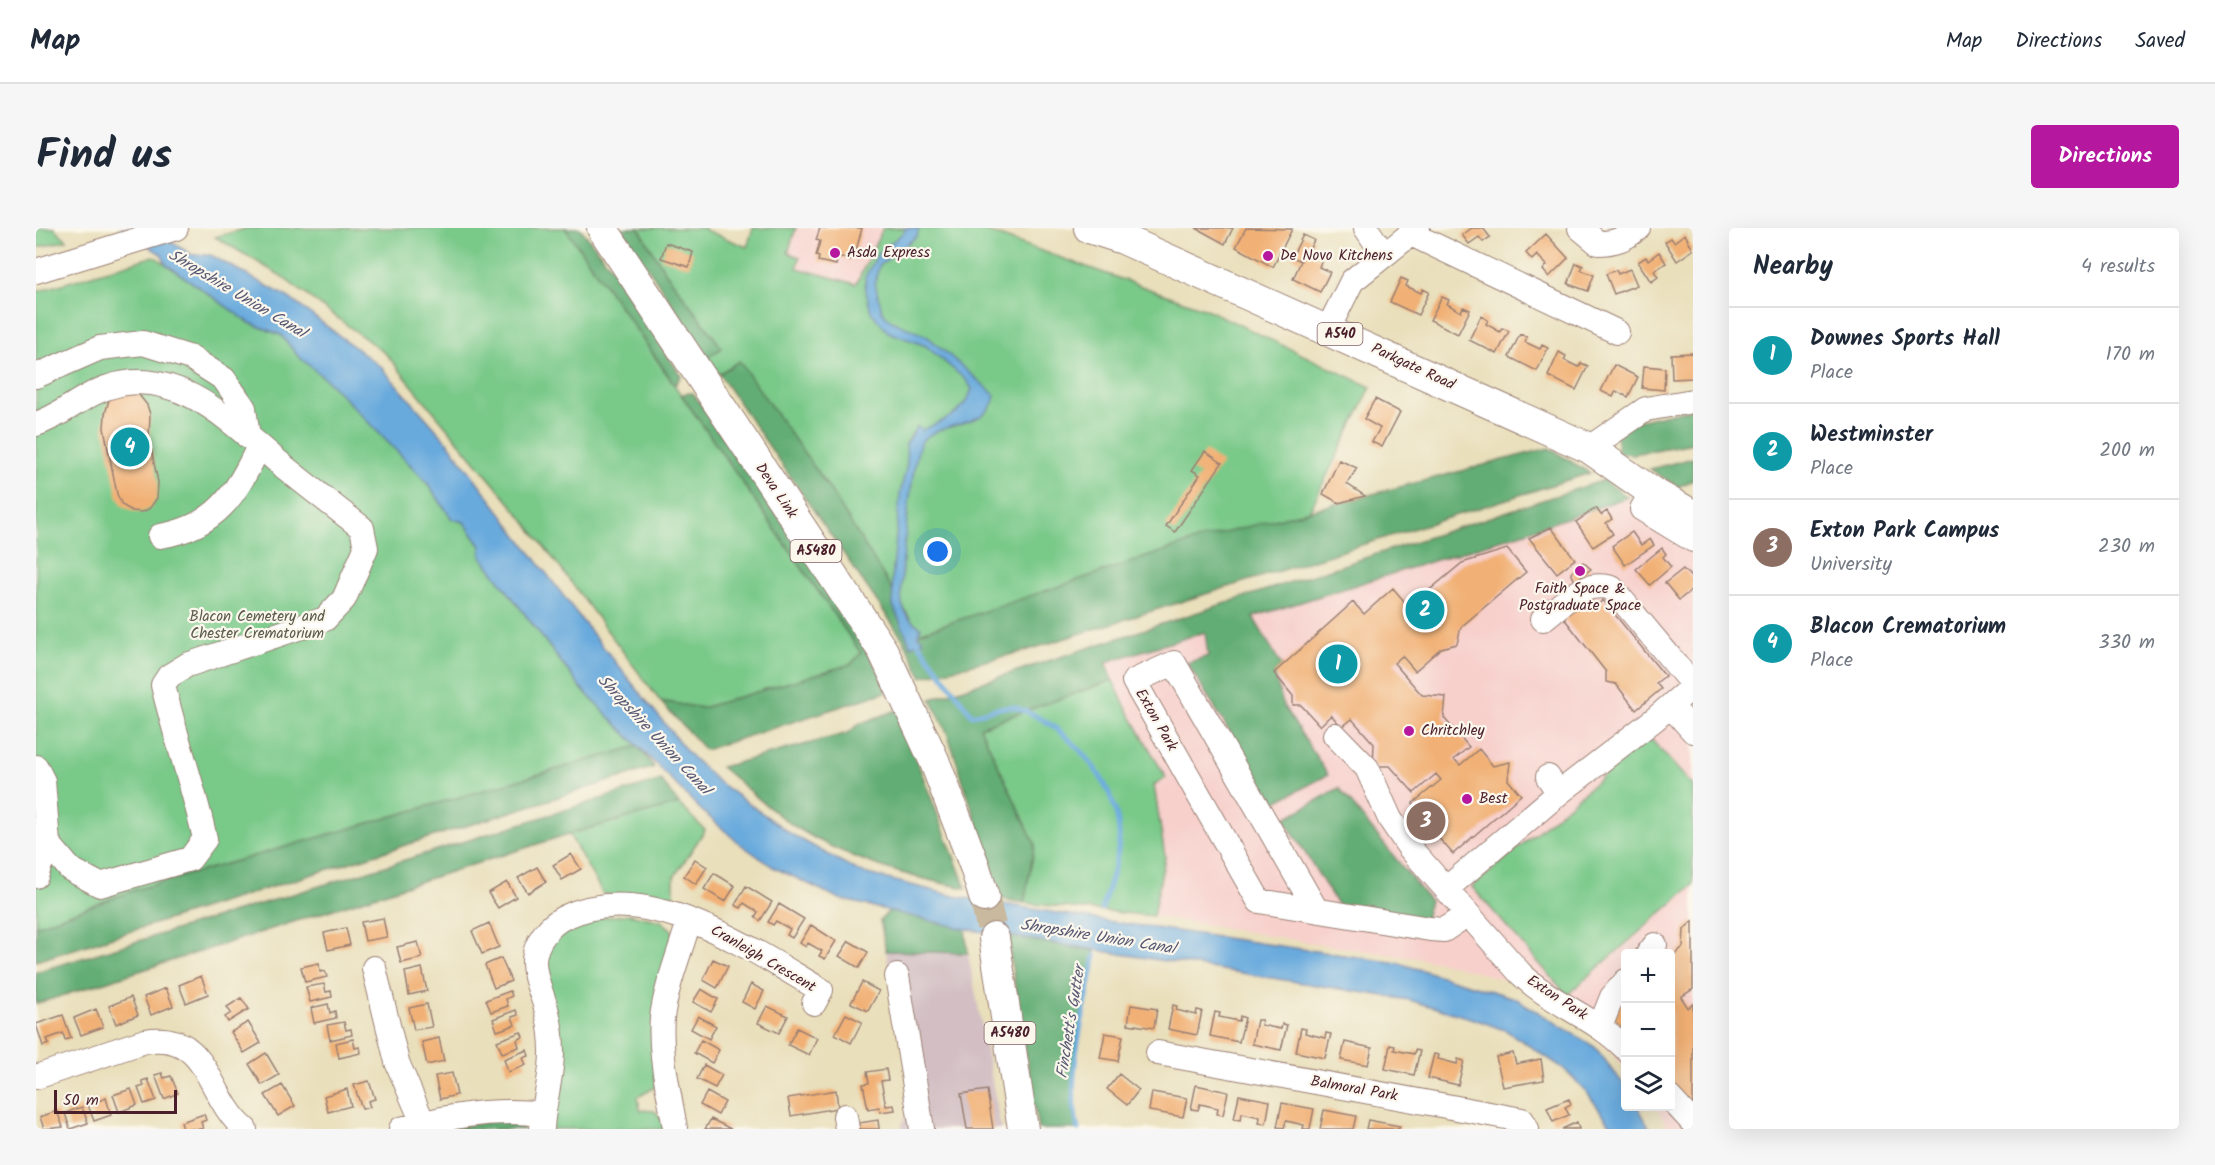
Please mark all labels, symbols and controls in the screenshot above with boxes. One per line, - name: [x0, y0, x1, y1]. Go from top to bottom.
- text: Map: [30, 19, 81, 64]
- text: Map: [1946, 25, 1982, 58]
- text: Directions: [2015, 25, 2102, 58]
- text: Saved: [2135, 25, 2185, 58]
- text: Find us: [36, 123, 172, 190]
- button: Directions: [2031, 125, 2179, 188]
- place label: Asda Express: [847, 241, 931, 265]
- water label: Shropshire Union Canal: [163, 243, 313, 347]
- place label: De Novo Kitchens: [1280, 244, 1393, 268]
- marker: Asda Express: [828, 246, 842, 260]
- text: Nearby: [1753, 246, 1833, 288]
- marker: De Novo Kitchens: [1261, 249, 1275, 263]
- text: 4 results: [2081, 251, 2155, 283]
- text: Downes Sports Hall: [1810, 322, 2000, 357]
- road number: A540: [1318, 323, 1362, 345]
- street label: Parkgate Road: [1367, 337, 1459, 397]
- text: 1: [1769, 339, 1776, 371]
- text: 170 m: [2106, 339, 2155, 371]
- text: Place: [1810, 357, 1853, 389]
- text: Westminster: [1810, 418, 1933, 453]
- pin: 4: [110, 424, 149, 470]
- text: 2: [1767, 435, 1778, 467]
- text: 200 m: [2099, 435, 2155, 467]
- text: Place: [1810, 453, 1853, 485]
- street label: Deva Link: [749, 458, 804, 524]
- text: Exton Park Campus: [1810, 514, 1999, 549]
- text: 3: [1767, 531, 1778, 563]
- text: 230 m: [2098, 531, 2155, 563]
- your location: [923, 537, 952, 566]
- road number: A5480: [790, 540, 842, 562]
- text: University: [1810, 549, 1892, 581]
- marker: Faith Space & Postgraduate Space: [1573, 564, 1587, 578]
- place label: Faith Space & Postgraduate Space: [1519, 577, 1641, 618]
- pin: 2: [1406, 588, 1444, 632]
- park label: Blacon Cemetery and Chester Crematorium: [189, 605, 325, 646]
- text: Blacon Crematorium: [1810, 610, 2006, 645]
- text: 4: [1767, 627, 1778, 659]
- text: 330 m: [2098, 627, 2155, 659]
- pin: 1: [1318, 642, 1358, 686]
- text: Place: [1810, 645, 1853, 677]
- water label: Shropshire Union Canal: [591, 669, 719, 803]
- street label: Exton Park: [1128, 684, 1184, 757]
- place label: Chritchley: [1421, 719, 1486, 743]
- marker: Chritchley: [1402, 724, 1416, 738]
- place label: Best: [1479, 787, 1508, 811]
- marker: Best: [1460, 792, 1474, 806]
- pin: 3: [1406, 798, 1446, 844]
- water label: Shropshire Union Canal: [1019, 912, 1180, 962]
- street label: Cranleigh Crescent: [706, 919, 820, 999]
- map controls: [1621, 949, 1675, 1111]
- button: +: [1621, 949, 1675, 1003]
- water label: Finchett's Gutter: [1050, 960, 1093, 1080]
- street label: Exton Park: [1522, 969, 1593, 1027]
- button: −: [1621, 1003, 1675, 1057]
- road number: A5480: [984, 1022, 1036, 1044]
- button: layers: [1621, 1057, 1675, 1111]
- street label: Balmoral Park: [1309, 1070, 1400, 1109]
- scale bar: [54, 1087, 177, 1114]
- text: 50 m: [63, 1088, 99, 1113]

